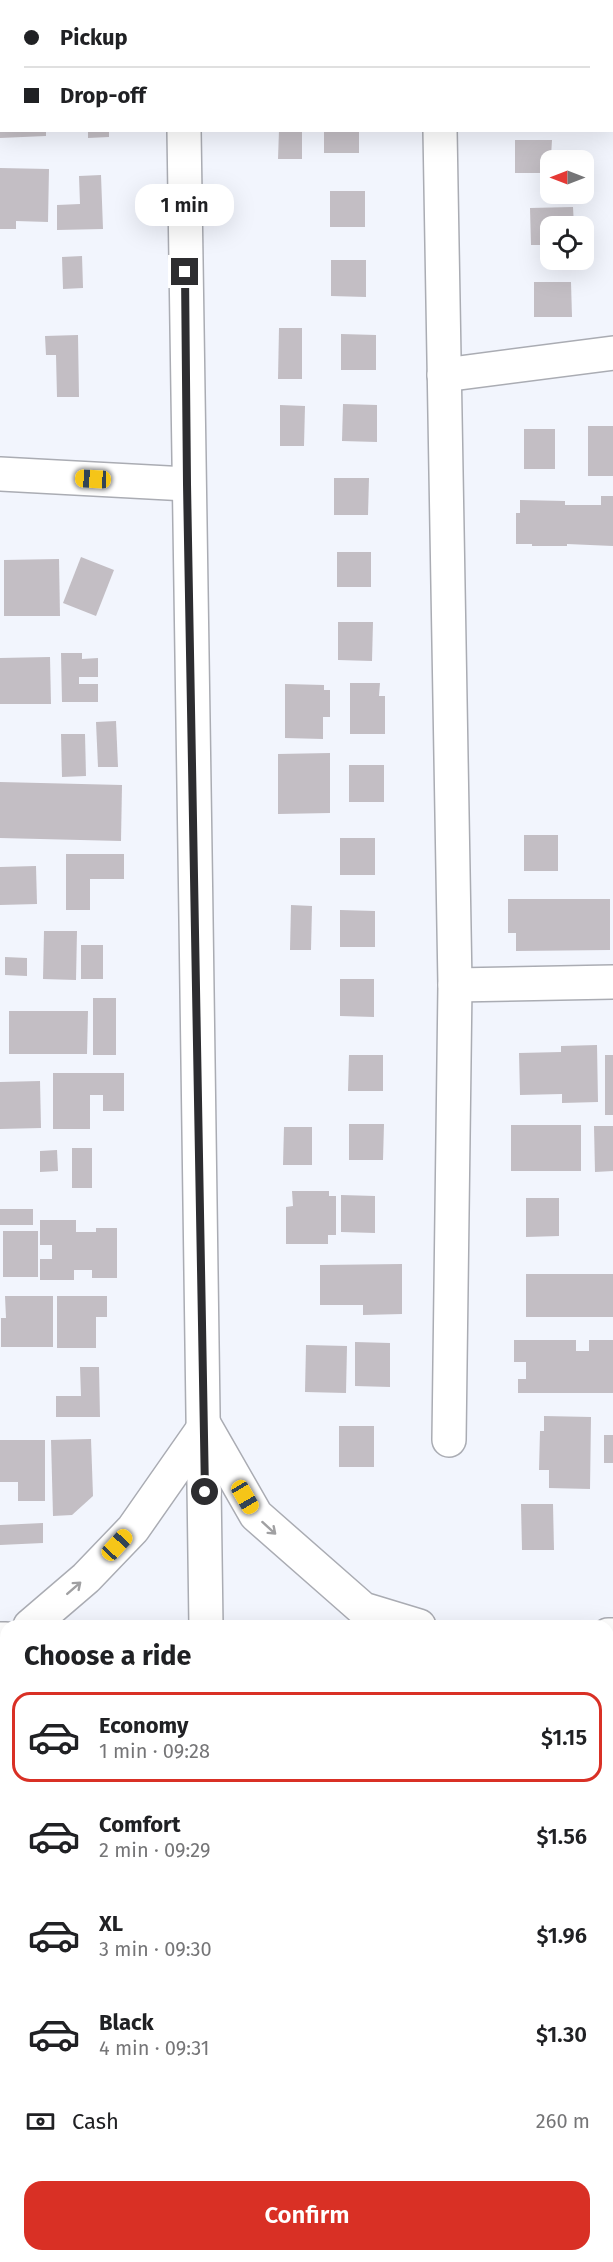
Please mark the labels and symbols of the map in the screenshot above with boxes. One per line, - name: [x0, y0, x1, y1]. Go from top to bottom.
- north arrow: [540, 150, 594, 204]
- callout: 1 min: [136, 185, 234, 227]
- route end: [171, 258, 198, 285]
- car: [75, 469, 111, 489]
- car: [228, 1477, 262, 1517]
- route start: [191, 1478, 218, 1505]
- one-way arrow: [261, 1521, 276, 1535]
- car: [98, 1526, 136, 1564]
- one-way arrow: [66, 1581, 81, 1595]

